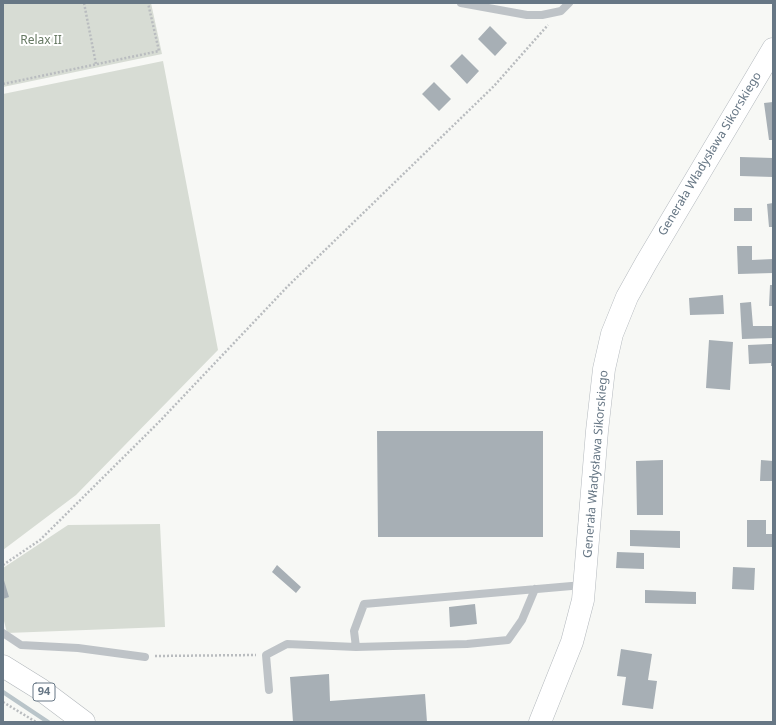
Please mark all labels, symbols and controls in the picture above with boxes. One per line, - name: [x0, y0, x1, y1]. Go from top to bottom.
- park label: Relax II: [20, 34, 62, 48]
- street label: Generała Władysława Sikorskiego: [655, 70, 765, 238]
- street label: Generała Władysława Sikorskiego: [581, 370, 611, 558]
- road number: 94: [33, 683, 55, 701]

